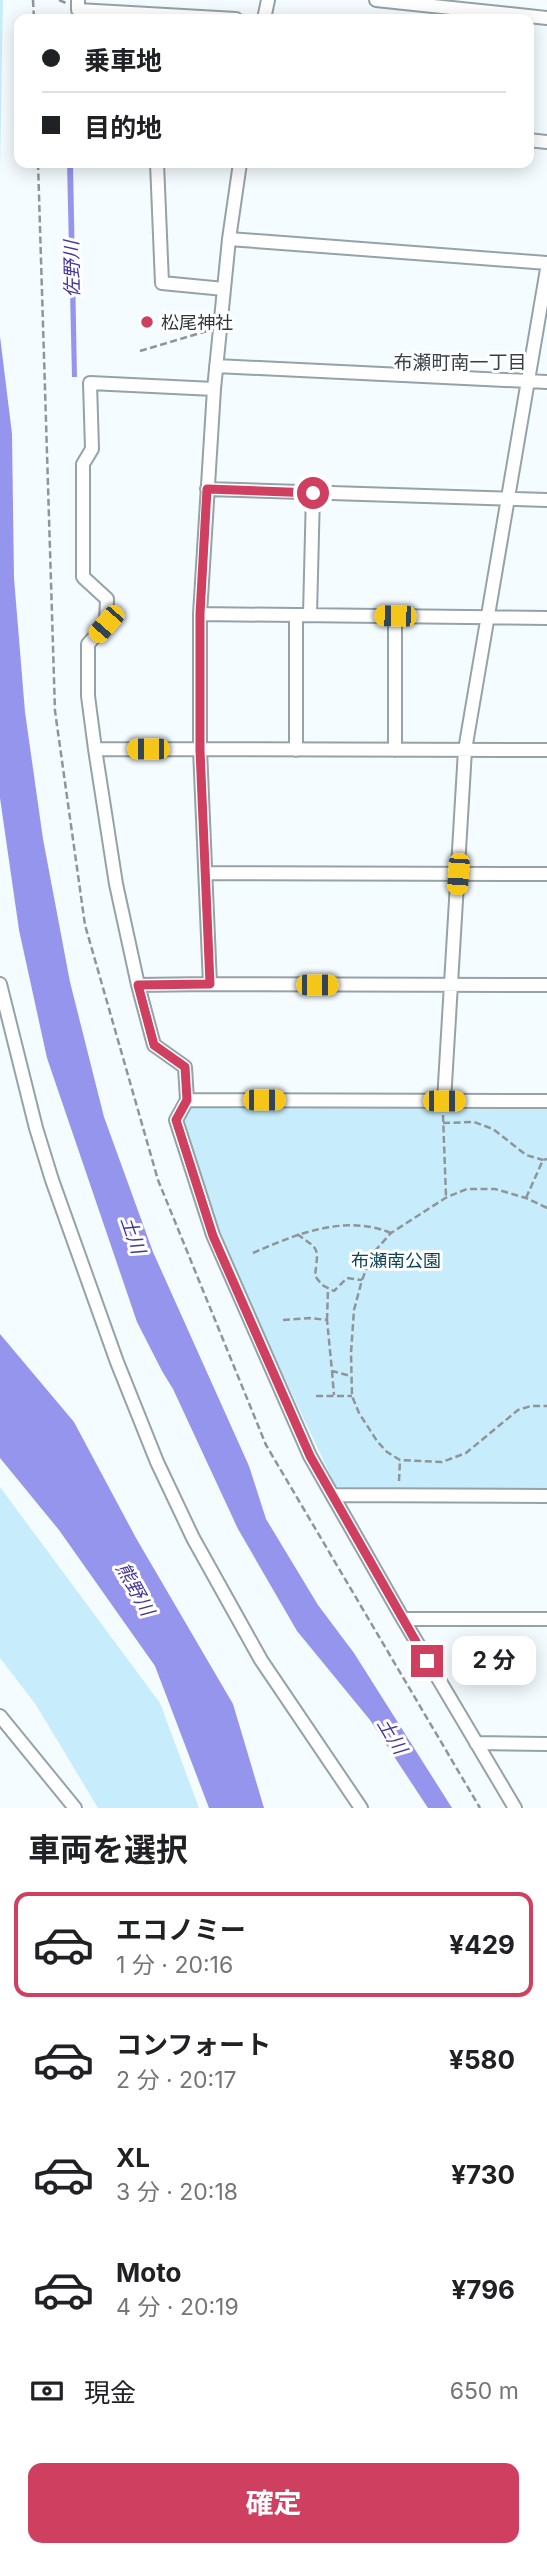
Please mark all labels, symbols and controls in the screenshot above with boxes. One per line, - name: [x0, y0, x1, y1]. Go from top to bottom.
- text: 乗車地: [84, 45, 162, 76]
- text: 目的地: [84, 112, 162, 143]
- water label: 佐野川: [60, 238, 84, 298]
- place label: 松尾神社: [161, 312, 233, 333]
- marker: 松尾神社: [139, 314, 155, 330]
- district label: 布瀬町南一丁目: [393, 351, 527, 374]
- route start: [297, 477, 329, 509]
- car: [85, 601, 128, 647]
- car: [374, 605, 417, 627]
- car: [128, 739, 170, 760]
- car: [447, 852, 470, 896]
- car: [297, 975, 339, 996]
- car: [244, 1090, 286, 1111]
- car: [424, 1091, 466, 1112]
- water label: 土川: [116, 1213, 151, 1259]
- park label: 布瀬南公園: [351, 1250, 441, 1271]
- water label: 熊野川: [111, 1558, 160, 1621]
- callout: 2 分: [452, 1636, 536, 1686]
- route end: [411, 1645, 443, 1677]
- text: 2 分: [473, 1646, 515, 1674]
- water label: 土川: [372, 1714, 413, 1760]
- text: 車両を選択: [28, 1830, 188, 1869]
- icon: car: [32, 1913, 95, 1976]
- text: エコノミー: [116, 1914, 246, 1945]
- text: ¥429: [449, 1929, 515, 1960]
- text: 1 分 · 20:16: [116, 1951, 233, 1979]
- icon: car: [32, 2028, 95, 2091]
- text: コンフォート: [116, 2029, 271, 2060]
- text: ¥580: [449, 2044, 515, 2075]
- text: 2 分 · 20:17: [116, 2066, 237, 2094]
- text: XL: [116, 2142, 150, 2173]
- icon: car: [32, 2143, 95, 2206]
- text: ¥730: [451, 2159, 515, 2190]
- text: 3 分 · 20:18: [116, 2178, 238, 2206]
- text: Moto: [116, 2257, 181, 2288]
- icon: car: [32, 2258, 95, 2321]
- text: ¥796: [452, 2274, 515, 2305]
- text: 4 分 · 20:19: [116, 2293, 239, 2321]
- icon: cash: [28, 2372, 66, 2410]
- text: 現金: [84, 2377, 136, 2408]
- text: 650 m: [450, 2377, 519, 2405]
- button: 確定: [28, 2463, 519, 2543]

